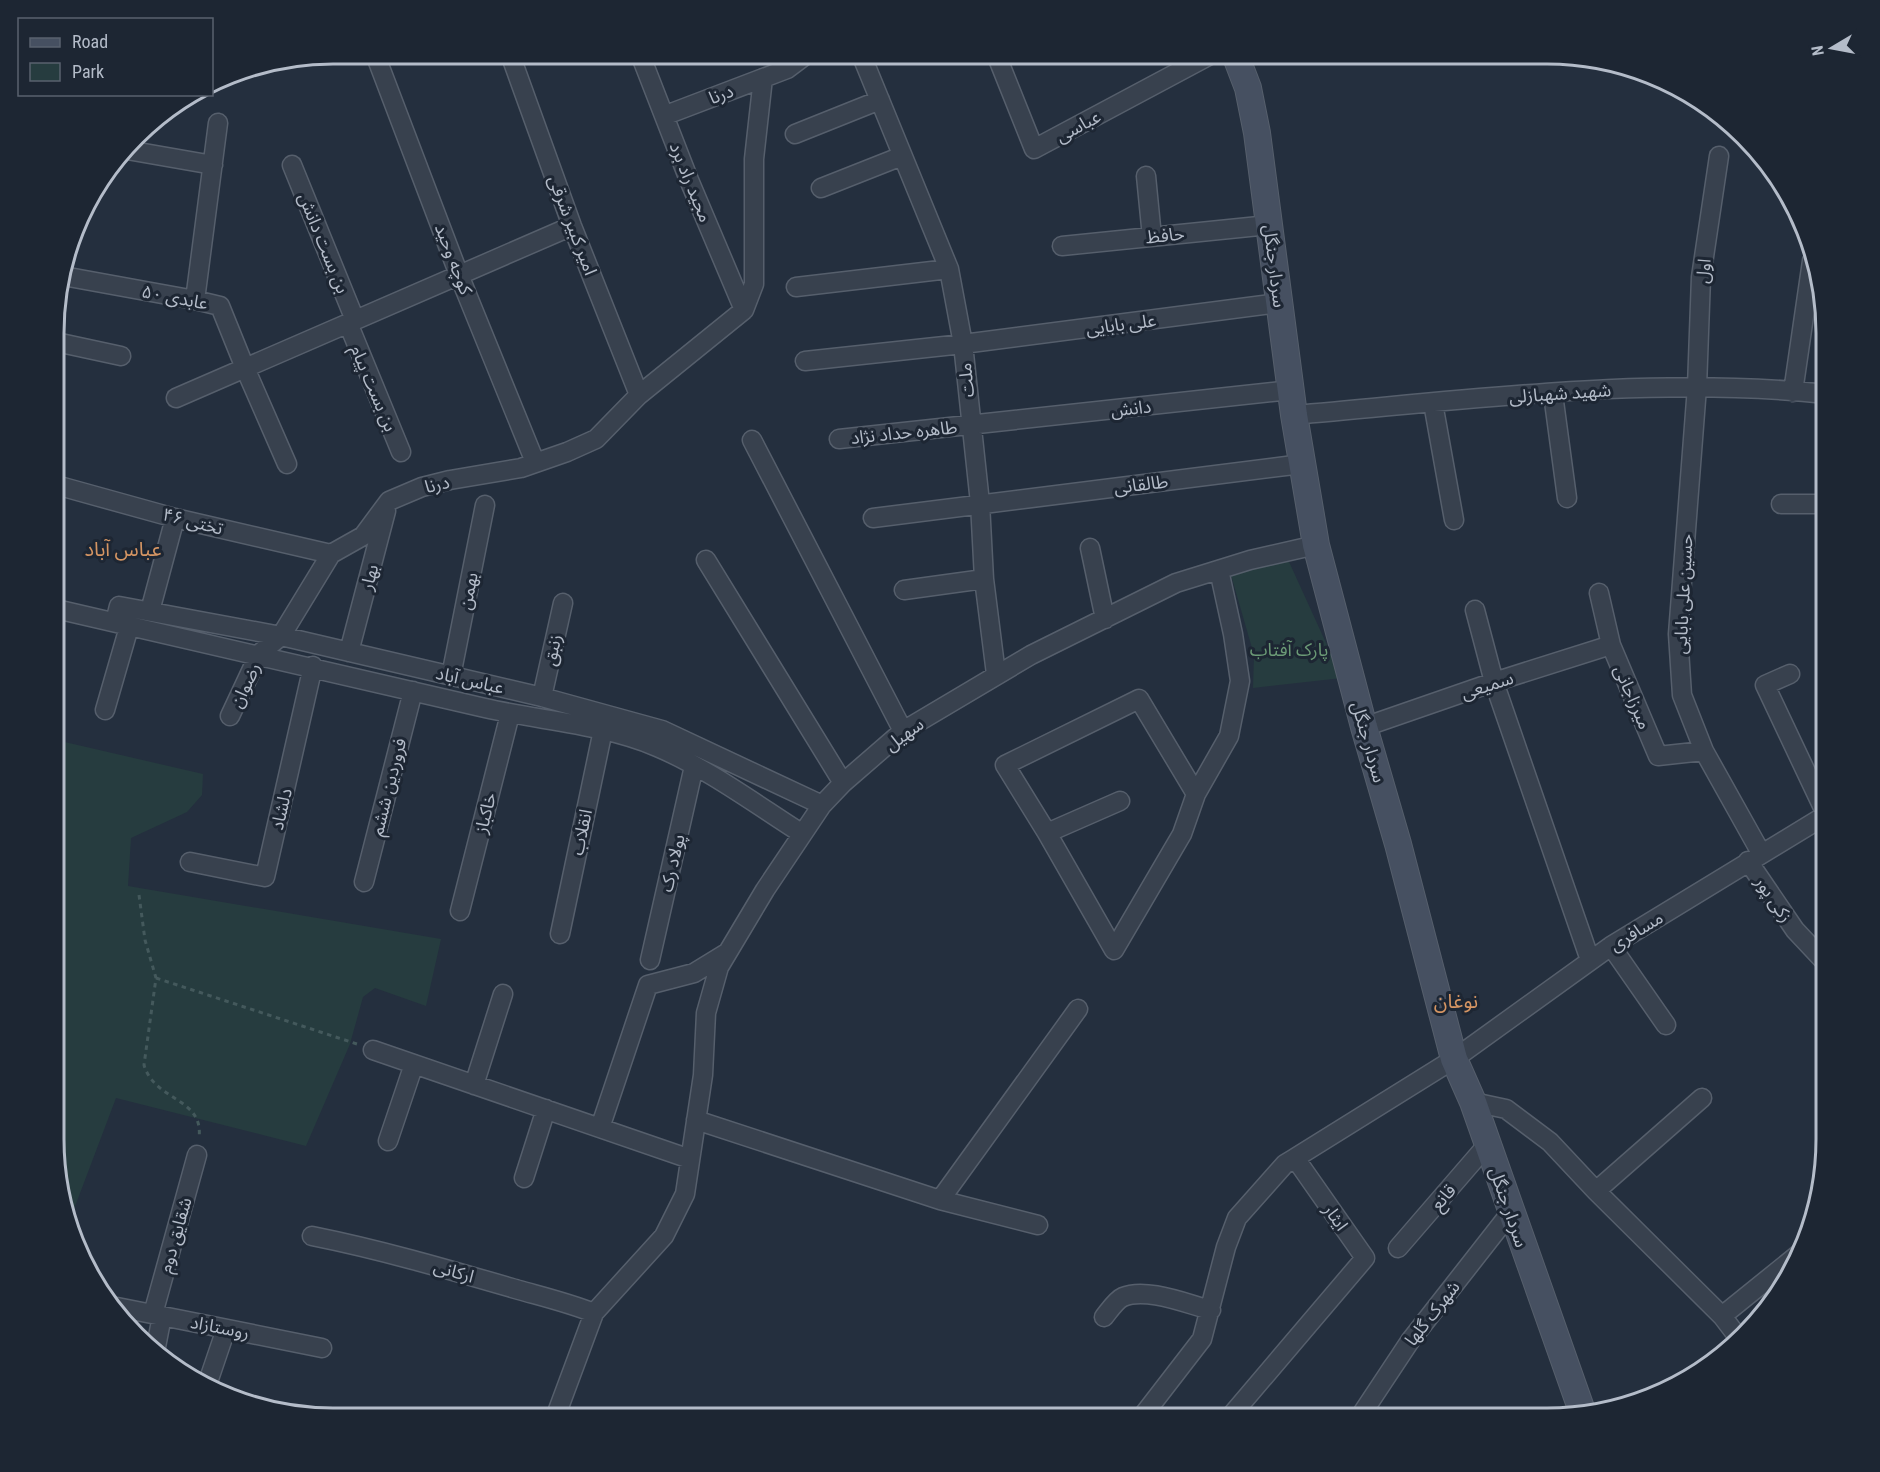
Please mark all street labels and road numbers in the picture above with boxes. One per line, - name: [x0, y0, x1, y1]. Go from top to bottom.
- street label: درنا: [706, 80, 737, 109]
- street label: عباسی: [1052, 106, 1105, 147]
- street label: مجید راد برد: [665, 139, 717, 225]
- street label: امیر کبیر شرقی: [543, 172, 602, 278]
- street label: بن بست دانش: [293, 190, 354, 297]
- street label: کوچه وحید: [430, 221, 477, 298]
- street label: حافظ: [1145, 223, 1185, 247]
- street label: سردار جنگل: [1259, 223, 1291, 309]
- street label: اول: [1691, 258, 1716, 285]
- street label: عابدی ۵۰: [140, 280, 210, 315]
- street label: علی بابایی: [1085, 309, 1157, 340]
- street label: بن بست پیام: [343, 342, 402, 436]
- street label: ملت: [954, 362, 978, 398]
- street label: شهید شهبازلی: [1508, 379, 1612, 408]
- street label: دانش: [1110, 395, 1152, 422]
- street label: طاهره حداد نژاد: [850, 416, 958, 449]
- street label: طالقانی: [1113, 470, 1169, 499]
- street label: درنا: [422, 471, 452, 498]
- street label: تختی ۴۶: [160, 503, 225, 540]
- street label: حسین علی بابایی: [1669, 533, 1698, 655]
- street label: بهار: [355, 562, 383, 593]
- street label: بهمن: [454, 571, 483, 612]
- street label: زنبق: [538, 632, 567, 668]
- street label: رضوان: [225, 659, 265, 711]
- street label: عباس آباد: [434, 662, 506, 699]
- street label: میرزاجانی: [1609, 662, 1656, 733]
- street label: سمیعی: [1458, 667, 1516, 704]
- street label: سردار جنگل: [1346, 699, 1391, 785]
- street label: سهیل: [880, 713, 928, 756]
- street label: فروردین ششم: [366, 736, 413, 839]
- street label: دلشاد: [266, 786, 296, 832]
- street label: خاکباز: [470, 790, 501, 837]
- street label: انقلاب: [566, 807, 596, 857]
- street label: پولاد رک: [655, 832, 690, 894]
- street label: زکی پور: [1749, 871, 1797, 927]
- street label: مسافری: [1605, 907, 1667, 956]
- street label: سردار جنگل: [1485, 1164, 1533, 1250]
- street label: قانع: [1426, 1180, 1463, 1217]
- street label: شقایق دوم: [154, 1195, 200, 1276]
- street label: ایثار: [1318, 1199, 1353, 1235]
- street label: ارکانی: [431, 1255, 477, 1288]
- street label: شهرک گلها: [1400, 1276, 1465, 1350]
- street label: روستازاد: [188, 1311, 251, 1344]

